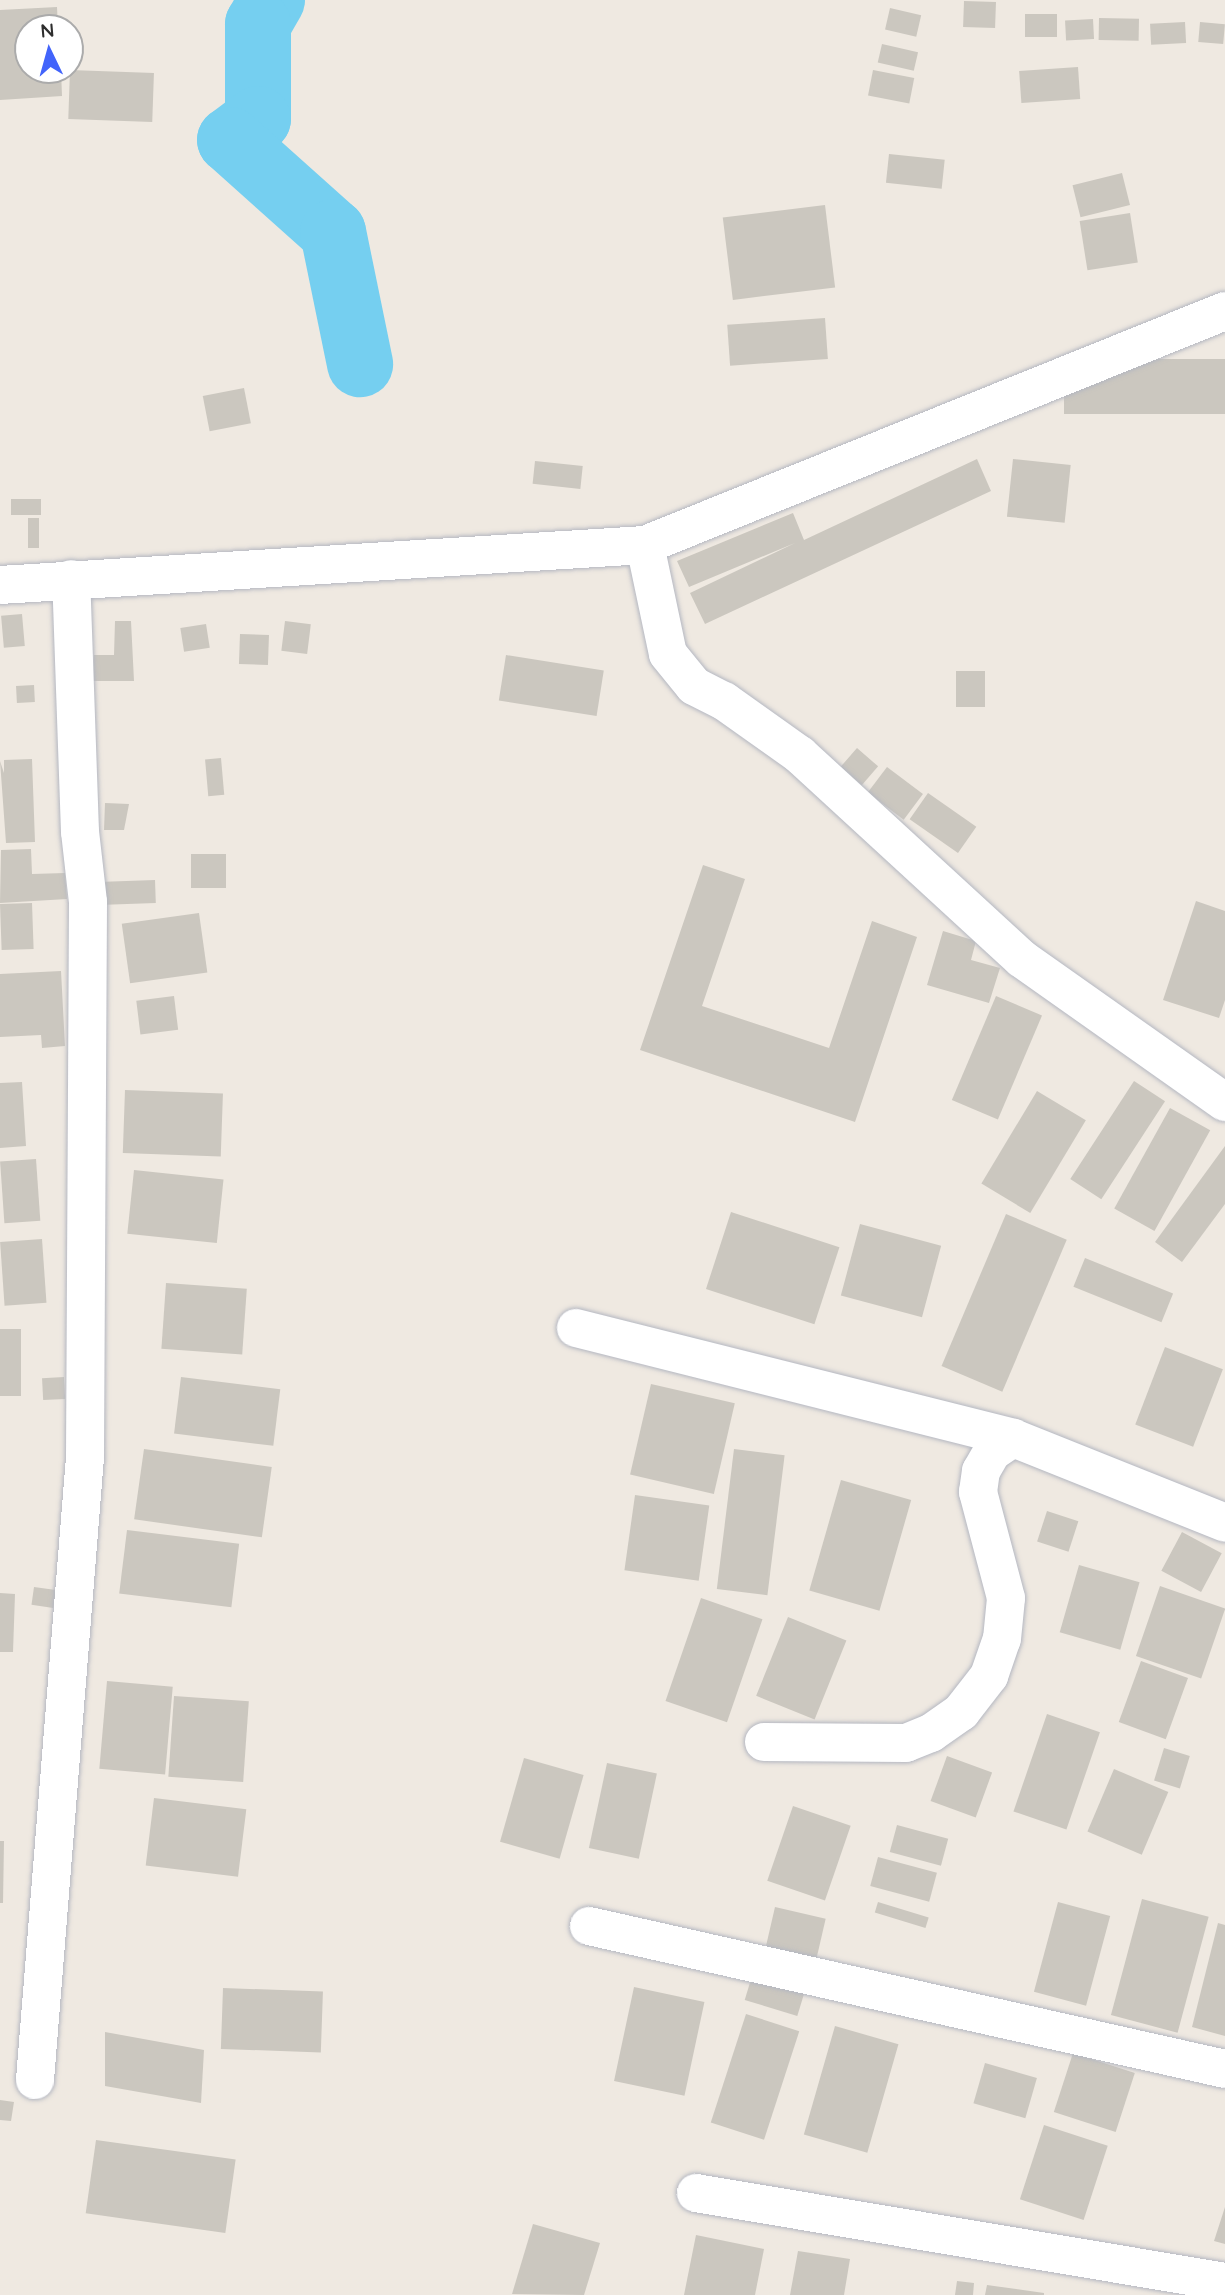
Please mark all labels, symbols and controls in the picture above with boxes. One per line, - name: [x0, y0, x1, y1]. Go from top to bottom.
- north arrow: [14, 14, 84, 84]
- text: N: [39, 18, 55, 43]

